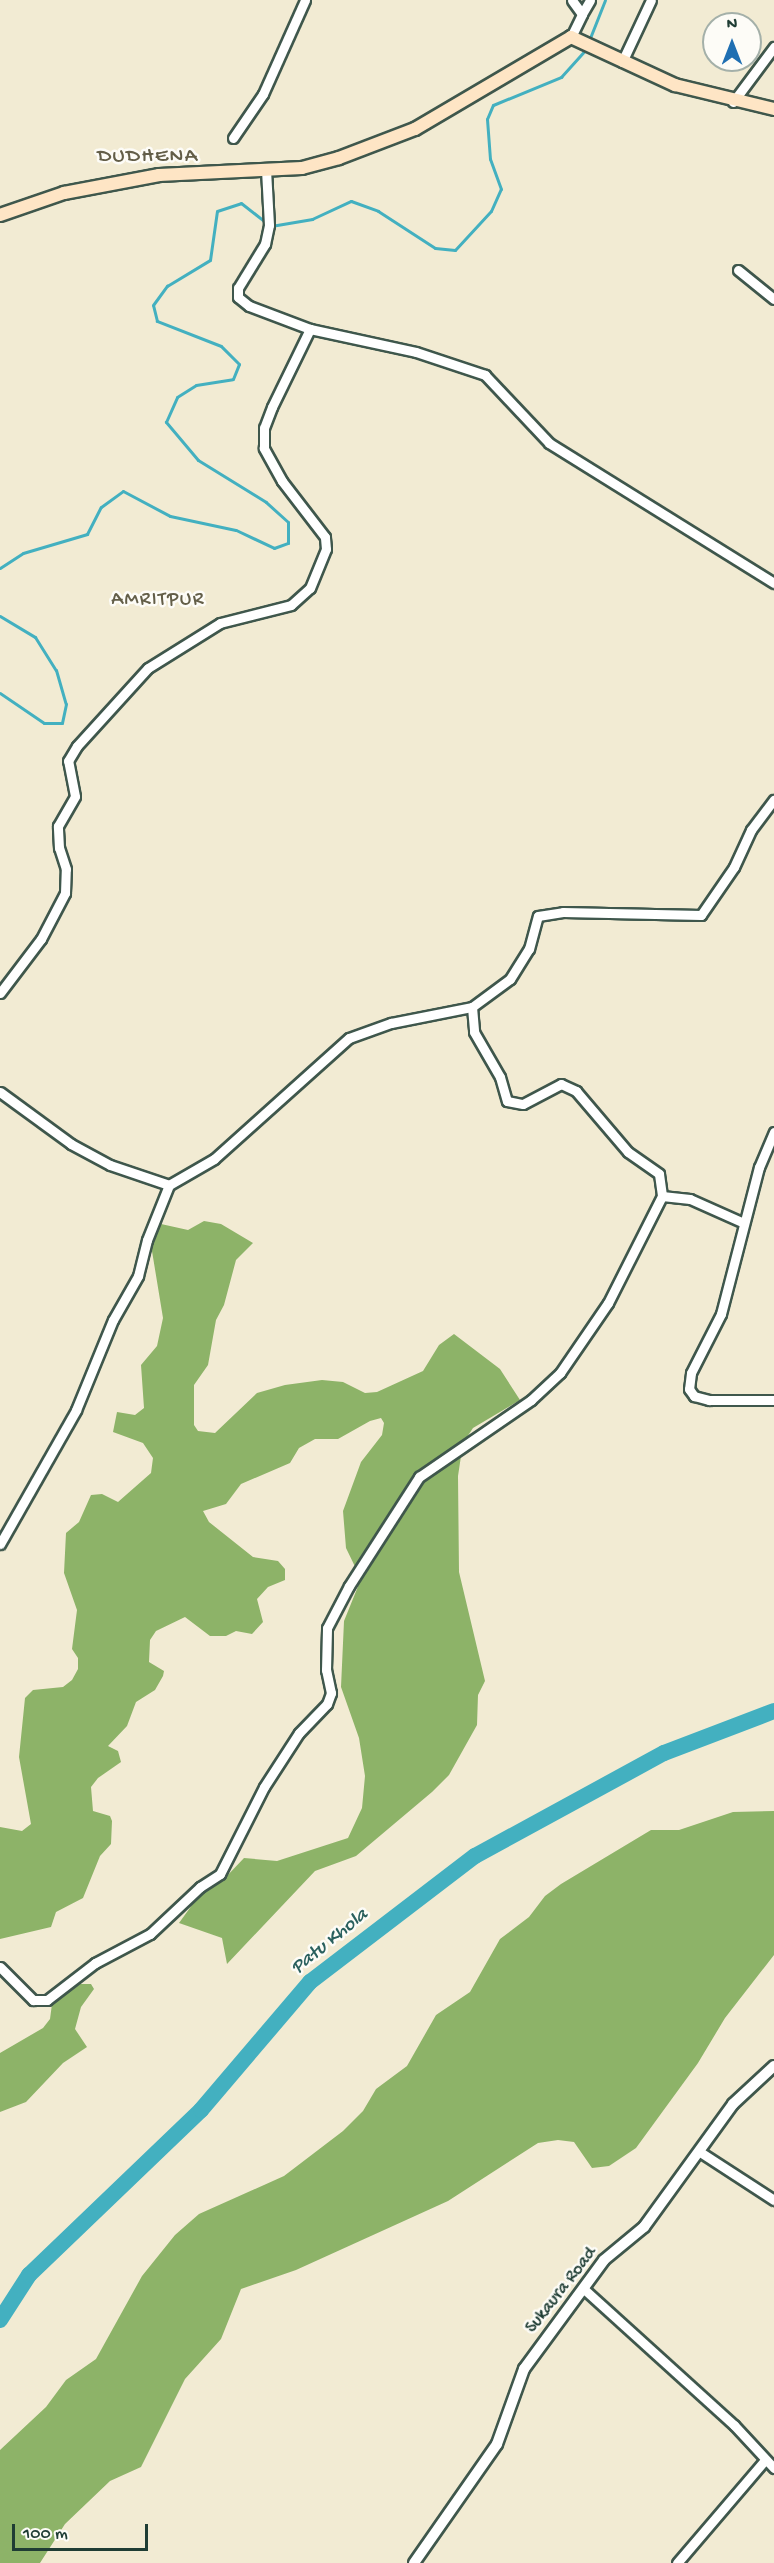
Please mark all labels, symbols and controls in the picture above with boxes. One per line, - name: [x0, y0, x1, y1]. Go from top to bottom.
- north arrow: [702, 12, 762, 72]
- text: N: [727, 16, 737, 35]
- district label: DUDHENA: [97, 145, 199, 171]
- district label: AMRITPUR: [111, 588, 205, 612]
- water label: Patu Khola: [287, 1904, 373, 1980]
- street label: Sukaura Road: [522, 2244, 602, 2338]
- scale bar: [15, 2512, 152, 2550]
- text: 100 m: [23, 2524, 68, 2545]

